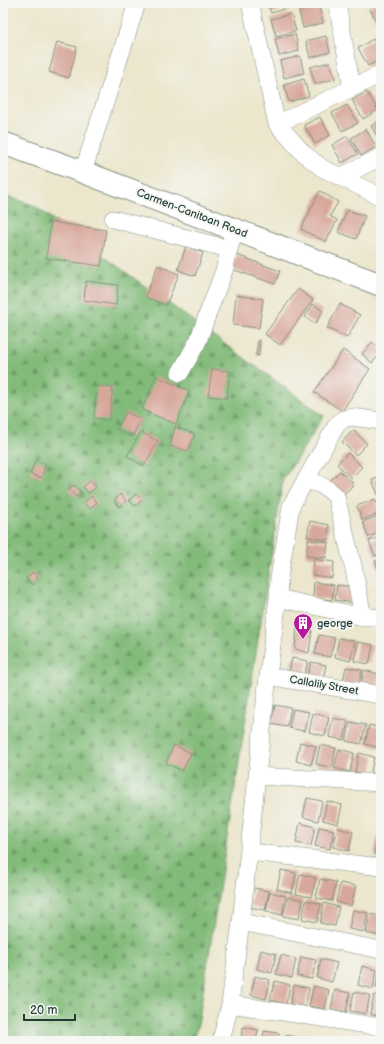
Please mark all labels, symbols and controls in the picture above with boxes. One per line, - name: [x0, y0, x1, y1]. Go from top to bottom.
- street label: Carmen-Canitoan Road: [135, 186, 249, 240]
- building icon: george: [292, 612, 314, 640]
- place label: george: [317, 617, 353, 630]
- street label: Callalily Street: [289, 673, 360, 698]
- scale bar: [24, 996, 75, 1022]
- text: 20 m: [30, 1003, 57, 1018]

